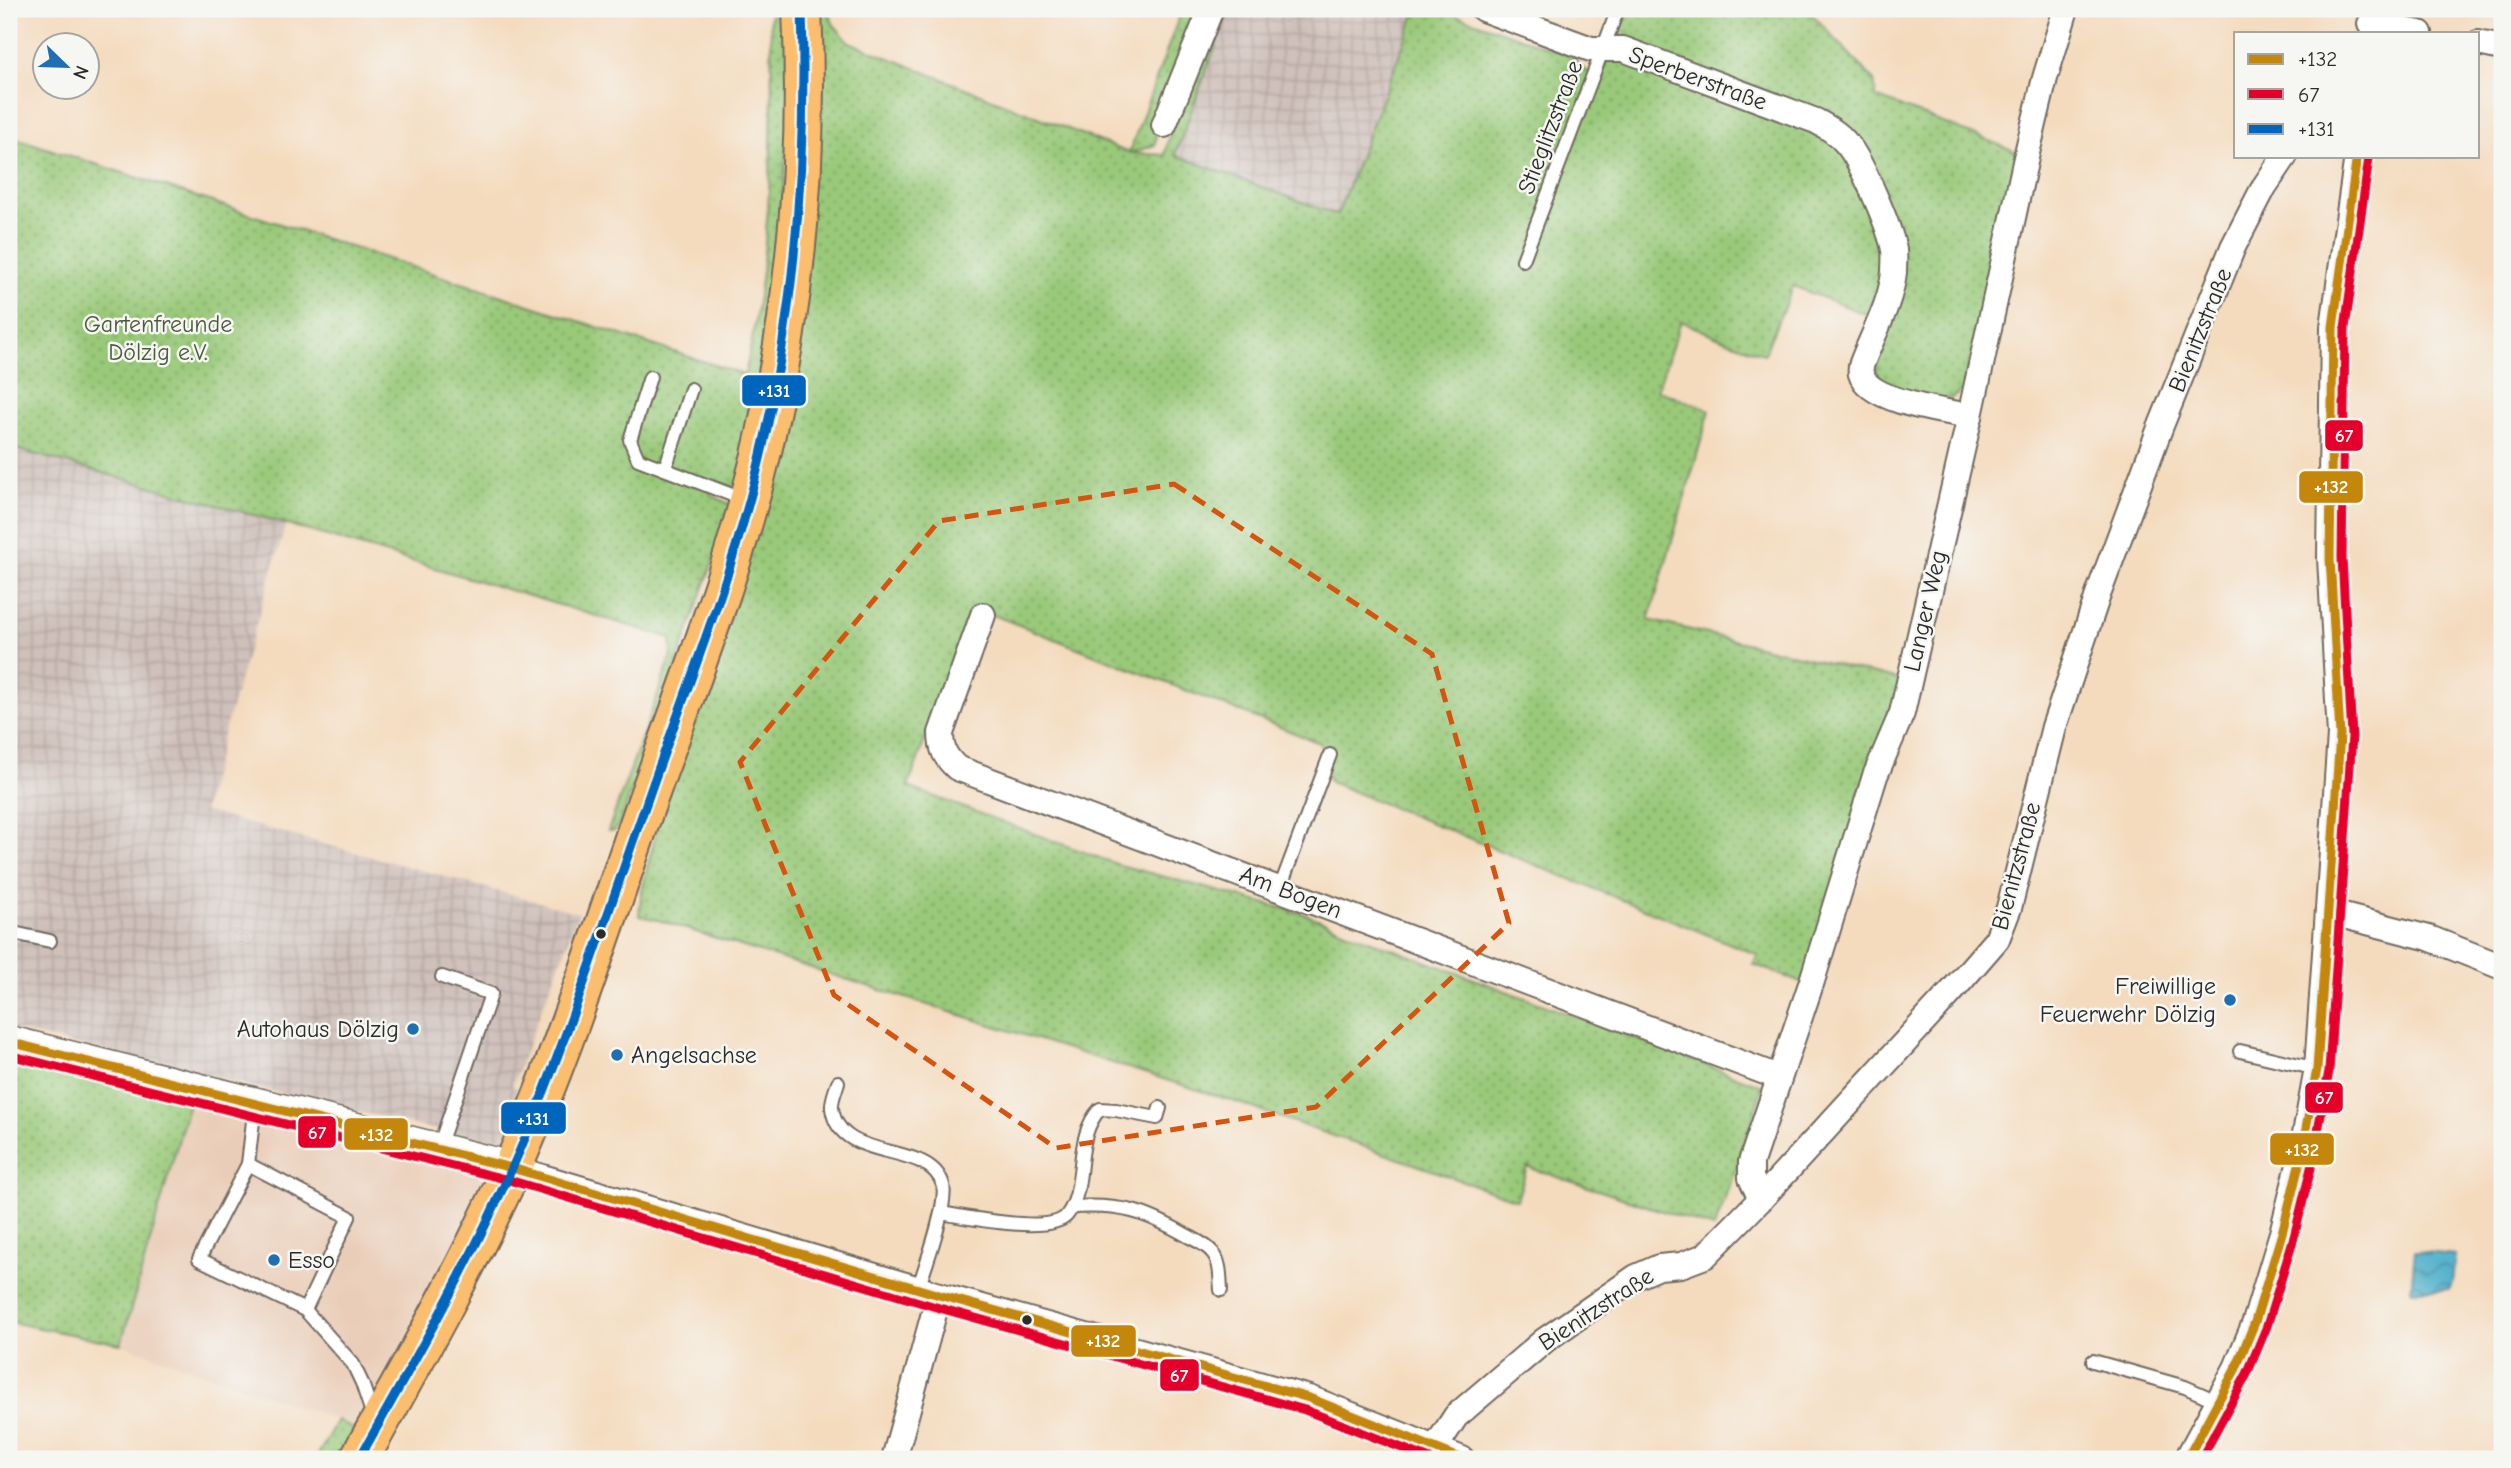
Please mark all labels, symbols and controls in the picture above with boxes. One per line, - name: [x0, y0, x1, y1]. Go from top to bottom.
- north arrow: [32, 32, 102, 102]
- legend: [2234, 32, 2480, 158]
- street label: Sperberstraße: [1625, 40, 1771, 116]
- text: +132: [2298, 47, 2337, 71]
- street label: Stieglitzstraße: [1512, 56, 1588, 198]
- text: N: [68, 62, 93, 82]
- text: 67: [2298, 83, 2319, 107]
- text: +131: [2298, 117, 2335, 141]
- street label: Bienitzstraße: [2162, 264, 2238, 396]
- park label: Gartenfreunde Dölzig e.V.: [84, 310, 232, 366]
- line badge: +131: [741, 374, 807, 407]
- text: +131: [758, 380, 790, 402]
- line badge: 67: [2324, 419, 2364, 452]
- text: 67: [2335, 425, 2354, 447]
- line badge: +132: [2298, 470, 2364, 504]
- text: +132: [2314, 476, 2348, 498]
- street label: Langer Weg: [1897, 548, 1953, 674]
- street label: Bienitzstraße: [1985, 799, 2047, 933]
- street label: Am Bogen: [1236, 860, 1346, 924]
- unlabelled marker: [594, 927, 608, 941]
- place label: Freiwillige Feuerwehr Dölzig: [2040, 972, 2216, 1028]
- marker: Freiwillige Feuerwehr Dölzig: [2222, 992, 2238, 1008]
- place label: Autohaus Dölzig: [237, 1015, 399, 1043]
- marker: Autohaus Dölzig: [405, 1021, 421, 1037]
- place label: Angelsachse: [631, 1041, 757, 1069]
- marker: Angelsachse: [609, 1047, 625, 1063]
- line badge: 67: [2304, 1081, 2344, 1114]
- text: 67: [2315, 1087, 2334, 1109]
- line badge: +131: [500, 1101, 567, 1135]
- text: +131: [517, 1108, 549, 1130]
- line badge: 67: [297, 1115, 337, 1149]
- line badge: +132: [343, 1117, 409, 1151]
- text: 67: [308, 1122, 327, 1144]
- text: +132: [359, 1124, 393, 1146]
- line badge: +132: [2269, 1132, 2335, 1166]
- text: +132: [2285, 1139, 2319, 1161]
- place label: Esso: [288, 1246, 335, 1274]
- marker: Esso: [266, 1252, 282, 1268]
- street label: Bienitzstraße: [1533, 1261, 1659, 1357]
- unlabelled marker: [1020, 1313, 1034, 1327]
- line badge: +132: [1070, 1324, 1137, 1358]
- text: +132: [1086, 1330, 1120, 1352]
- line badge: 67: [1159, 1358, 1200, 1392]
- text: 67: [1170, 1365, 1189, 1387]

